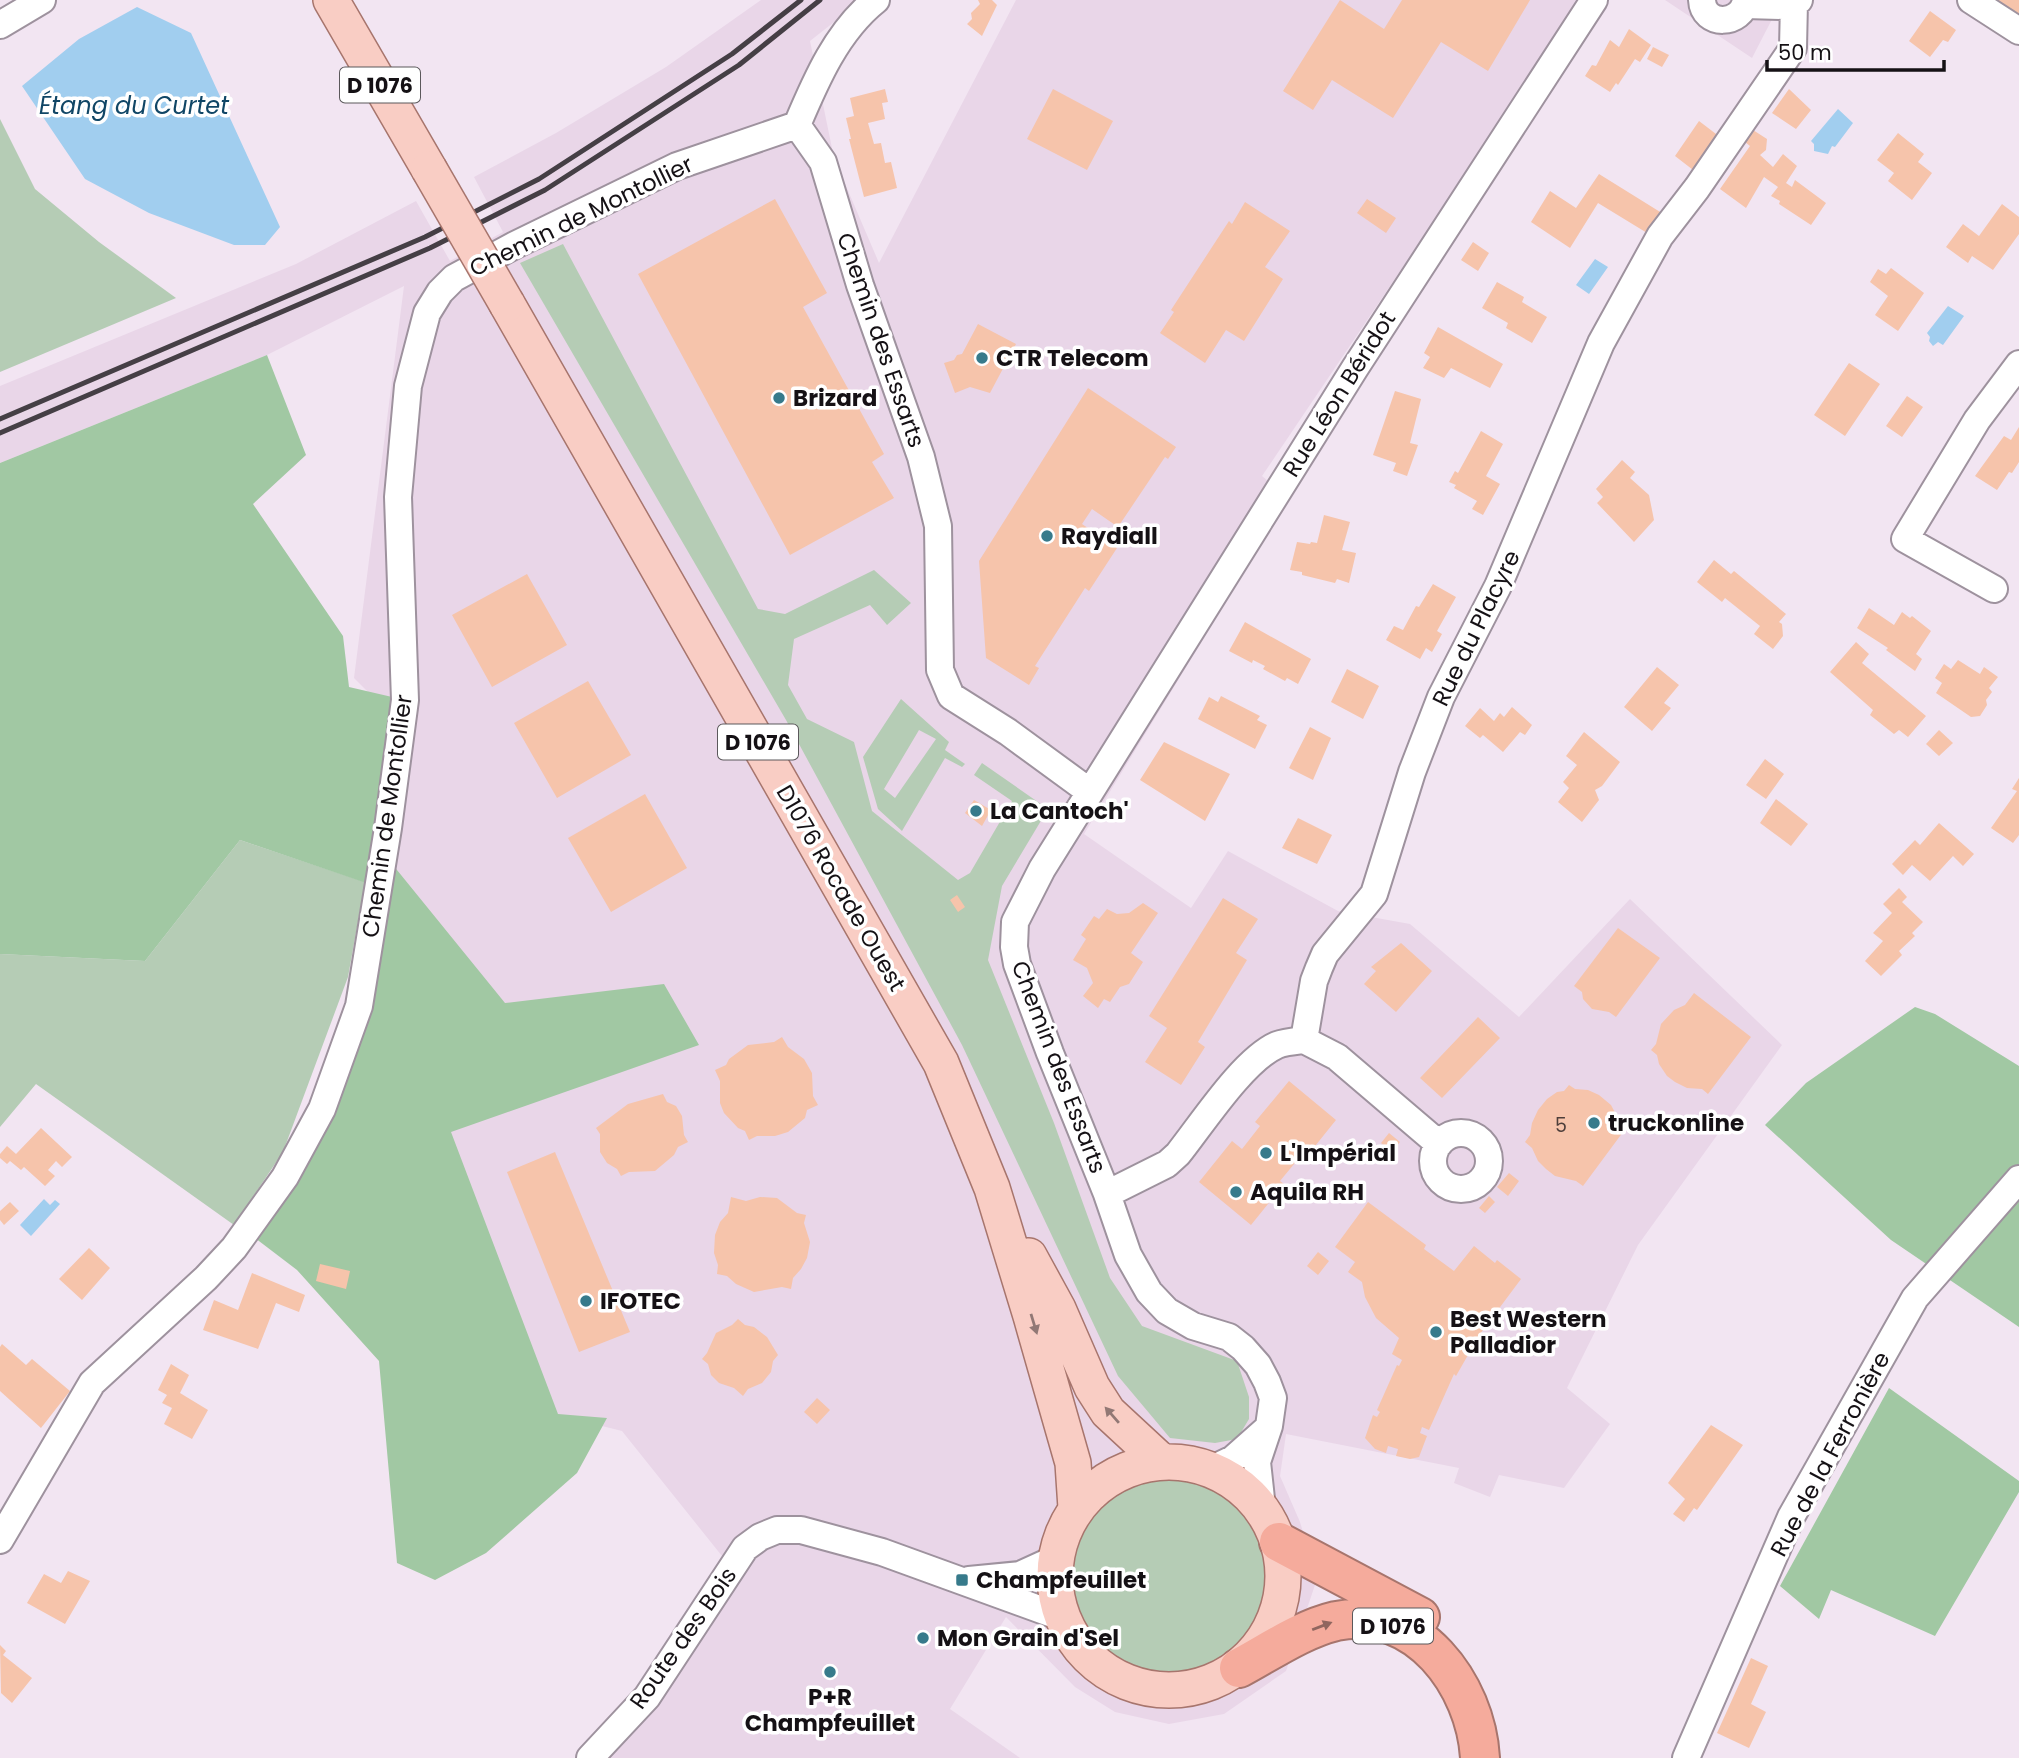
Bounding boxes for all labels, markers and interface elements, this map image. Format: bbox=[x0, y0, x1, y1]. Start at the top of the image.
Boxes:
scale bar bbox=[1767, 28, 1944, 72]
text: 50 m bbox=[1778, 38, 1832, 67]
road number: D 1076 bbox=[340, 68, 420, 102]
water label: Étang du Curtet bbox=[39, 89, 230, 122]
street label: Chemin de Montollier bbox=[464, 148, 698, 284]
street label: Chemin des Essarts bbox=[829, 228, 933, 452]
street label: Rue Léon Béridot bbox=[1275, 305, 1403, 483]
place label: CTR Telecom bbox=[996, 342, 1149, 374]
marker: CTR Telecom bbox=[974, 350, 990, 366]
place label: Brizard bbox=[793, 382, 877, 414]
marker: Brizard bbox=[771, 390, 787, 406]
place label: Raydiall bbox=[1061, 520, 1158, 552]
marker: Raydiall bbox=[1039, 528, 1055, 544]
street label: Rue du Placyre bbox=[1424, 545, 1528, 711]
street label: Chemin de Montollier bbox=[354, 692, 420, 940]
road number: D 1076 bbox=[718, 724, 798, 760]
street label: D1076 Rocade Ouest bbox=[769, 779, 913, 997]
place label: La Cantoch' bbox=[990, 795, 1129, 827]
marker: La Cantoch' bbox=[968, 803, 984, 819]
street label: Chemin des Essarts bbox=[1004, 956, 1114, 1178]
place label: truckonline bbox=[1608, 1107, 1744, 1139]
house number: 5 bbox=[1555, 1112, 1567, 1139]
marker: truckonline bbox=[1586, 1115, 1602, 1131]
place label: L'Impérial bbox=[1280, 1137, 1396, 1169]
marker: L'Impérial bbox=[1258, 1145, 1274, 1161]
place label: Aquila RH bbox=[1250, 1176, 1364, 1208]
marker: Aquila RH bbox=[1228, 1184, 1244, 1200]
place label: IFOTEC bbox=[600, 1285, 681, 1317]
marker: IFOTEC bbox=[578, 1293, 594, 1309]
place label: Best Western Palladior bbox=[1450, 1303, 1606, 1361]
one-way arrow bbox=[1029, 1314, 1039, 1335]
marker: Best Western Palladior bbox=[1428, 1324, 1444, 1340]
street label: Rue de la Ferronière bbox=[1762, 1346, 1898, 1562]
one-way arrow bbox=[1104, 1406, 1120, 1424]
street label: Route des Bois bbox=[622, 1561, 744, 1715]
place label: Champfeuillet bbox=[976, 1564, 1146, 1596]
marker: Champfeuillet bbox=[954, 1572, 970, 1588]
road number: D 1076 bbox=[1353, 1608, 1433, 1644]
one-way arrow bbox=[1311, 1621, 1332, 1632]
place label: Mon Grain d'Sel bbox=[937, 1622, 1119, 1654]
marker: Mon Grain d'Sel bbox=[915, 1630, 931, 1646]
marker: P+R Champfeuillet bbox=[822, 1664, 838, 1680]
place label: P+R Champfeuillet bbox=[745, 1681, 915, 1739]

